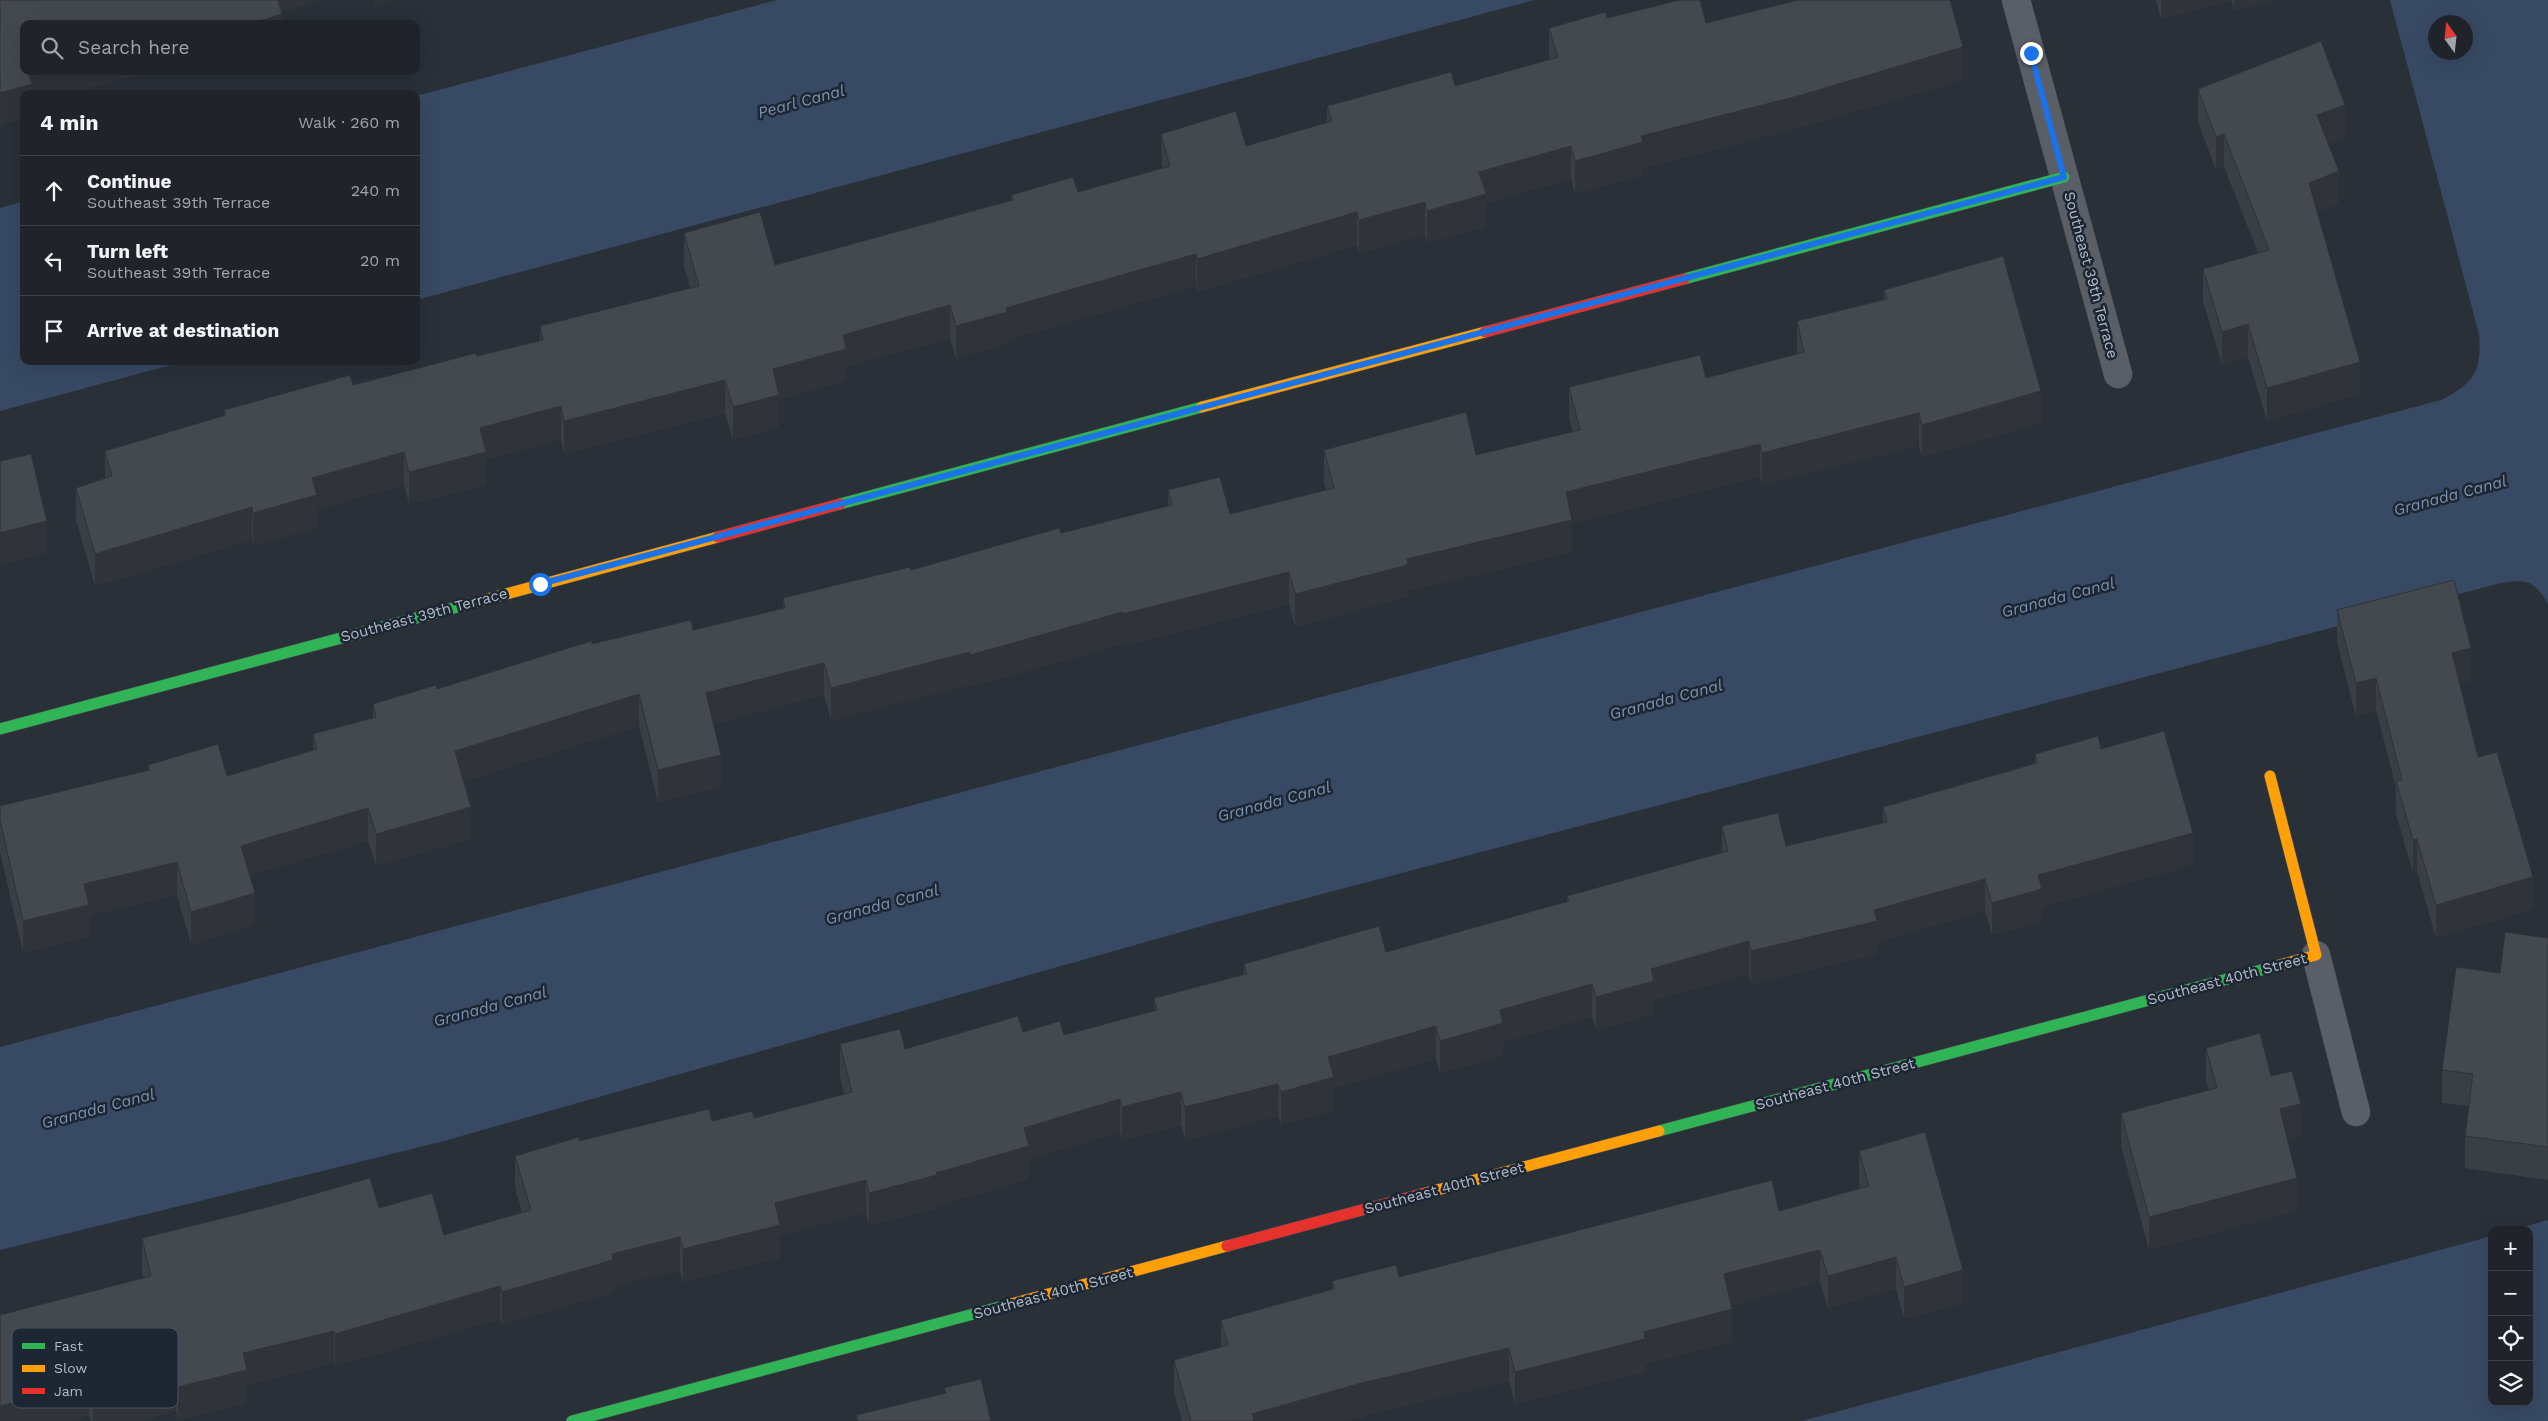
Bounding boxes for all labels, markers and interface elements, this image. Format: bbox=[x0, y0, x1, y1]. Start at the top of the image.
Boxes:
north arrow bbox=[2428, 15, 2473, 60]
search box bbox=[20, 20, 420, 75]
icon: search bbox=[38, 34, 66, 62]
text: Search here bbox=[78, 36, 189, 59]
route end bbox=[2020, 42, 2043, 65]
water label: Pearl Canal bbox=[756, 81, 847, 122]
text: 4 min bbox=[40, 110, 98, 135]
text: Walk · 260 m bbox=[298, 113, 400, 132]
text: Continue bbox=[87, 170, 171, 193]
icon: ahead bbox=[40, 177, 68, 205]
text: 240 m bbox=[351, 181, 400, 200]
street label: Southeast 39th Terrace bbox=[2060, 190, 2122, 360]
text: Southeast 39th Terrace bbox=[87, 193, 270, 212]
text: Turn left bbox=[87, 240, 168, 263]
icon: left bbox=[40, 247, 68, 275]
text: 20 m bbox=[360, 251, 400, 270]
text: Southeast 39th Terrace bbox=[87, 263, 270, 282]
icon: arrive bbox=[40, 317, 68, 345]
text: Arrive at destination bbox=[87, 319, 279, 342]
water label: Granada Canal bbox=[2391, 471, 2509, 520]
route start bbox=[529, 573, 552, 596]
water label: Granada Canal bbox=[1999, 573, 2117, 622]
street label: Southeast 39th Terrace bbox=[339, 584, 509, 646]
water label: Granada Canal bbox=[1607, 675, 1725, 724]
water label: Granada Canal bbox=[1215, 777, 1333, 826]
water label: Granada Canal bbox=[823, 880, 941, 929]
street label: Southeast 40th Street bbox=[2145, 949, 2309, 1009]
water label: Granada Canal bbox=[431, 982, 549, 1031]
street label: Southeast 40th Street bbox=[1753, 1054, 1917, 1114]
water label: Granada Canal bbox=[39, 1084, 157, 1133]
street label: Southeast 40th Street bbox=[1362, 1158, 1526, 1218]
map controls bbox=[2488, 1226, 2533, 1406]
button: + bbox=[2488, 1226, 2533, 1271]
street label: Southeast 40th Street bbox=[971, 1263, 1135, 1323]
button: − bbox=[2488, 1271, 2533, 1316]
button: locate bbox=[2488, 1316, 2533, 1361]
legend bbox=[12, 1328, 178, 1408]
text: Fast bbox=[54, 1338, 83, 1354]
text: Slow bbox=[54, 1360, 87, 1376]
button: layers bbox=[2488, 1361, 2533, 1406]
text: Jam bbox=[54, 1383, 83, 1399]

